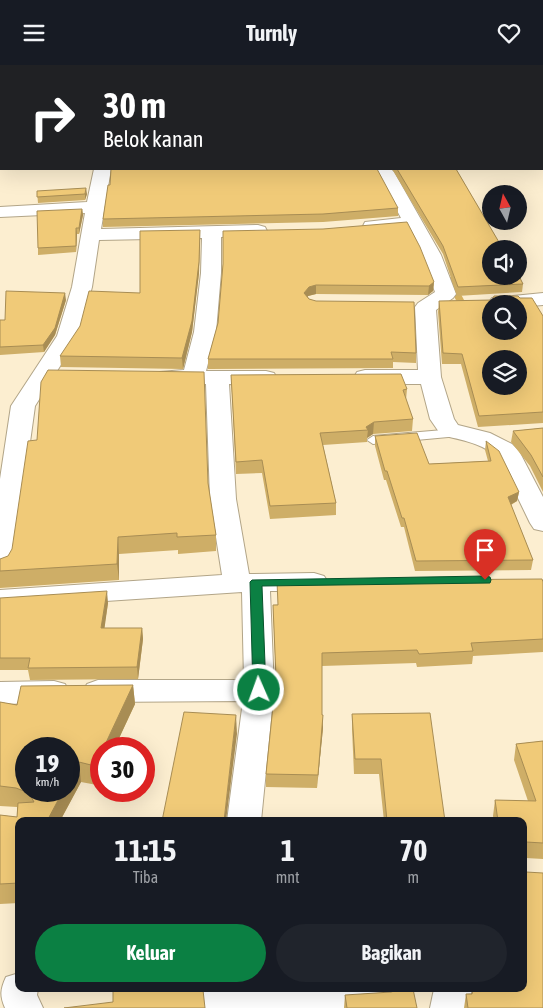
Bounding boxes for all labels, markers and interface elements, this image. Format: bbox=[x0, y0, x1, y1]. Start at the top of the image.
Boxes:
icon: menu bbox=[20, 19, 48, 47]
icon: heart bbox=[495, 19, 523, 47]
text: Turnly bbox=[246, 20, 297, 46]
icon: right bbox=[20, 85, 85, 150]
text: 30 m bbox=[103, 85, 166, 125]
text: Belok kanan bbox=[103, 126, 204, 152]
north arrow bbox=[482, 185, 528, 230]
map controls bbox=[482, 185, 527, 395]
button: sound bbox=[482, 240, 527, 285]
button: search bbox=[482, 295, 527, 340]
button: layers bbox=[482, 350, 527, 395]
pin bbox=[464, 529, 506, 580]
icon: arrive bbox=[471, 536, 499, 564]
position arrow bbox=[232, 663, 284, 715]
speed limit sign: 30 bbox=[90, 737, 155, 802]
text: 19 bbox=[36, 749, 59, 777]
text: km/h bbox=[36, 775, 59, 789]
text: 11:15 bbox=[115, 833, 176, 867]
text: 1 bbox=[281, 833, 295, 867]
text: 70 bbox=[399, 833, 427, 867]
text: Tiba bbox=[133, 868, 158, 886]
text: mnt bbox=[276, 868, 300, 886]
text: m bbox=[408, 868, 419, 886]
button: Keluar bbox=[35, 924, 266, 982]
button: Bagikan bbox=[276, 924, 507, 982]

